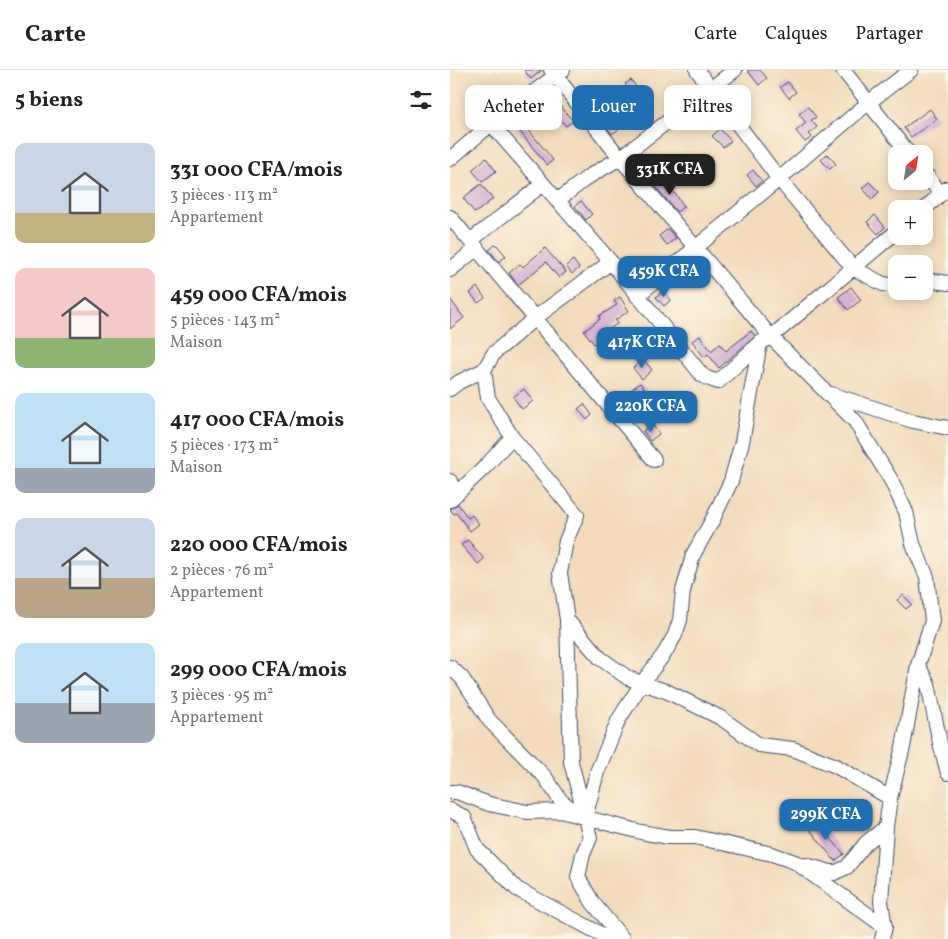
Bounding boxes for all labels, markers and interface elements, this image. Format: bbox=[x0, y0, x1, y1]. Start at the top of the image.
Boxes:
text: Carte bbox=[25, 18, 86, 52]
text: Carte bbox=[694, 22, 737, 47]
text: Calques bbox=[765, 22, 827, 47]
text: Partager bbox=[855, 22, 923, 47]
chip: Acheter bbox=[465, 85, 562, 130]
chip: Louer bbox=[572, 85, 654, 130]
chip: Filtres bbox=[664, 85, 751, 130]
text: 5 biens bbox=[15, 86, 83, 115]
icon: filters bbox=[407, 86, 435, 114]
north arrow bbox=[888, 145, 932, 190]
map controls bbox=[888, 145, 933, 300]
pin: 331K CFA bbox=[618, 154, 722, 196]
text: 331 000 CFA/mois bbox=[170, 156, 343, 185]
text: 331K CFA bbox=[636, 159, 704, 181]
icon: home bbox=[55, 163, 115, 223]
text: 3 pièces · 113 m² bbox=[170, 185, 278, 207]
button: + bbox=[888, 200, 933, 245]
text: Appartement bbox=[170, 207, 264, 229]
button: − bbox=[888, 255, 933, 300]
pin: 459K CFA bbox=[612, 256, 716, 298]
text: 459K CFA bbox=[629, 261, 699, 283]
text: 459 000 CFA/mois bbox=[170, 281, 347, 310]
icon: home bbox=[55, 288, 115, 348]
text: 5 pièces · 143 m² bbox=[170, 310, 280, 332]
pin: 417K CFA bbox=[590, 326, 694, 369]
text: Maison bbox=[170, 332, 223, 354]
text: 417K CFA bbox=[608, 332, 676, 354]
pin: 220K CFA bbox=[599, 390, 703, 433]
text: 220K CFA bbox=[615, 396, 687, 418]
text: 417 000 CFA/mois bbox=[170, 406, 344, 435]
icon: home bbox=[55, 413, 115, 473]
text: 5 pièces · 173 m² bbox=[170, 435, 279, 457]
text: Maison bbox=[170, 457, 223, 479]
text: 220 000 CFA/mois bbox=[170, 531, 348, 560]
icon: home bbox=[55, 538, 115, 598]
text: 2 pièces · 76 m² bbox=[170, 560, 274, 582]
text: Appartement bbox=[170, 582, 264, 604]
text: 299 000 CFA/mois bbox=[170, 656, 347, 685]
icon: home bbox=[55, 663, 115, 723]
text: 3 pièces · 95 m² bbox=[170, 685, 273, 707]
text: Appartement bbox=[170, 707, 264, 729]
pin: 299K CFA bbox=[774, 798, 878, 841]
text: 299K CFA bbox=[791, 804, 861, 826]

